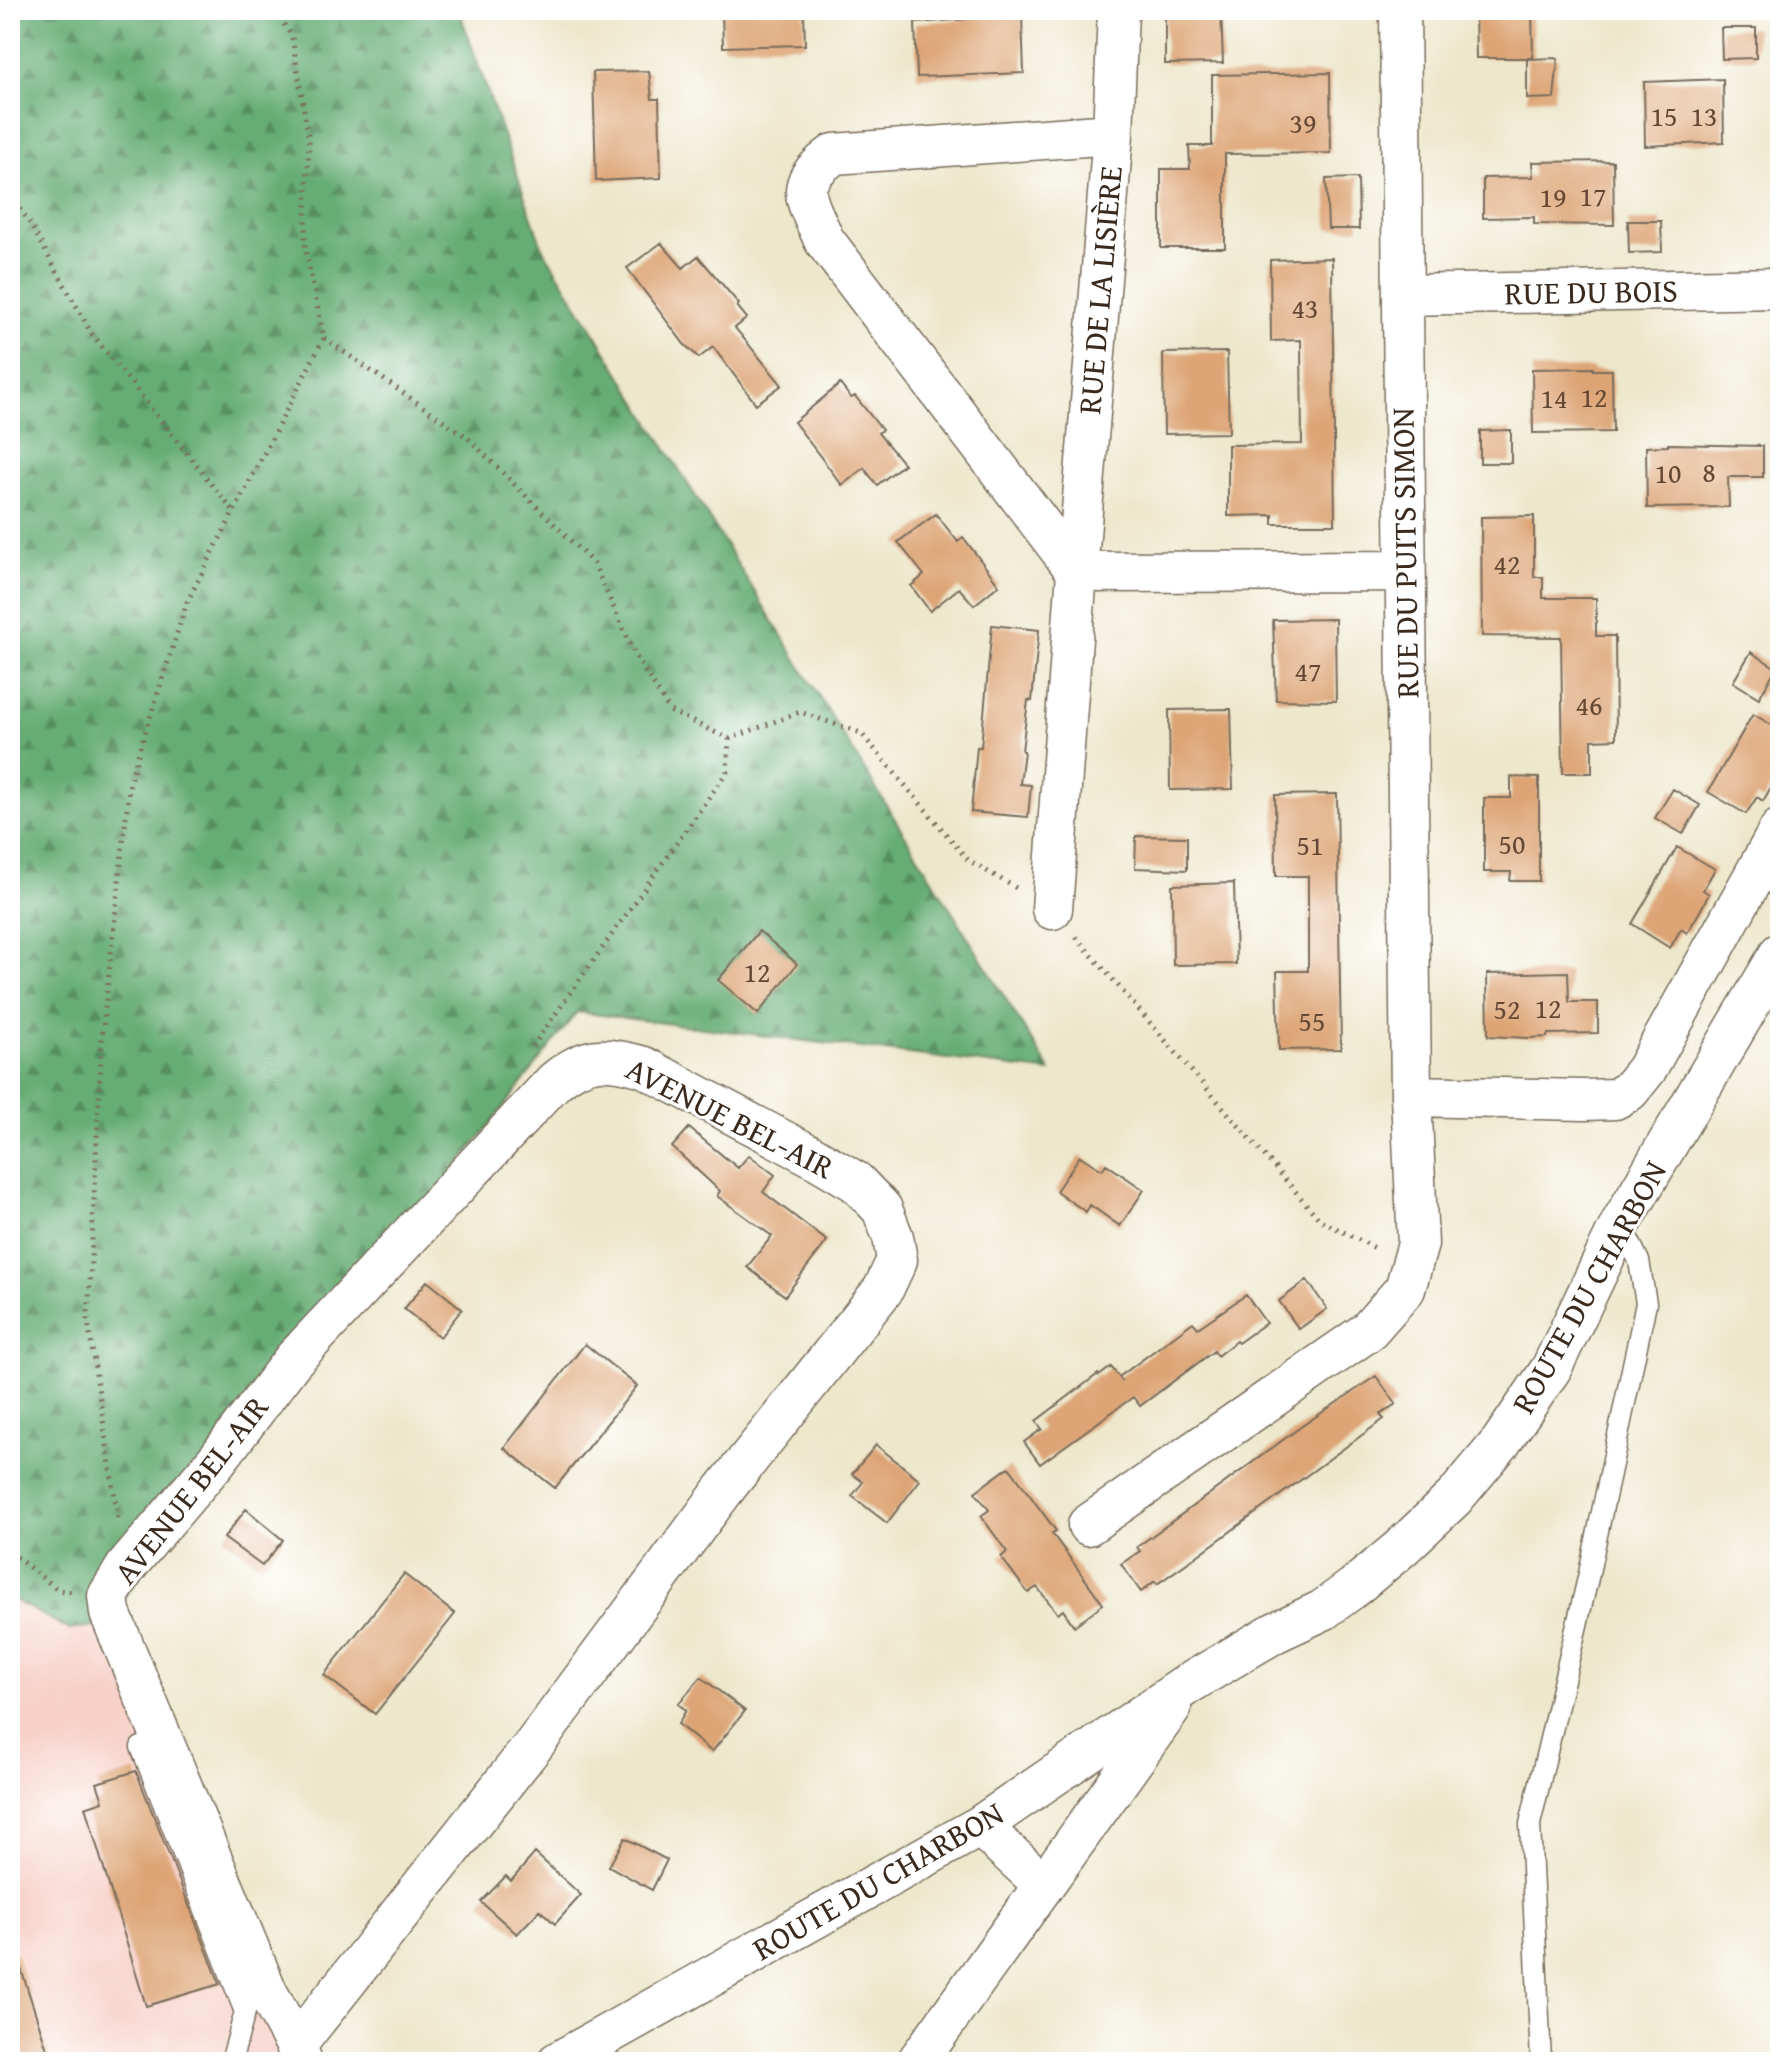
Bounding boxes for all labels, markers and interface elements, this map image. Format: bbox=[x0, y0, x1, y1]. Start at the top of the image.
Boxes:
house number: 15 bbox=[1651, 95, 1677, 136]
house number: 13 bbox=[1691, 95, 1717, 136]
house number: 39 bbox=[1290, 102, 1316, 143]
street label: RUE DE LA LISIÈRE bbox=[1065, 164, 1134, 416]
house number: 17 bbox=[1580, 175, 1606, 216]
house number: 19 bbox=[1540, 176, 1566, 217]
street label: RUE DU BOIS bbox=[1504, 266, 1678, 317]
house number: 43 bbox=[1292, 287, 1318, 328]
house number: 12 bbox=[1581, 376, 1607, 417]
house number: 14 bbox=[1541, 377, 1567, 418]
street label: RUE DU PUITS SIMON bbox=[1378, 407, 1431, 699]
house number: 8 bbox=[1702, 451, 1716, 492]
house number: 10 bbox=[1655, 452, 1681, 493]
house number: 42 bbox=[1494, 543, 1520, 584]
house number: 47 bbox=[1295, 650, 1321, 691]
house number: 46 bbox=[1576, 684, 1602, 725]
house number: 50 bbox=[1499, 823, 1525, 864]
house number: 51 bbox=[1297, 824, 1323, 865]
house number: 12 bbox=[744, 951, 770, 992]
house number: 12 bbox=[1535, 987, 1561, 1028]
house number: 52 bbox=[1494, 988, 1520, 1029]
house number: 55 bbox=[1299, 1000, 1325, 1041]
street label: AVENUE BEL-AIR bbox=[618, 1045, 843, 1190]
street label: ROUTE DU CHARBON bbox=[1499, 1152, 1678, 1422]
street label: AVENUE BEL-AIR bbox=[102, 1385, 280, 1594]
street label: ROUTE DU CHARBON bbox=[744, 1790, 1012, 1972]

